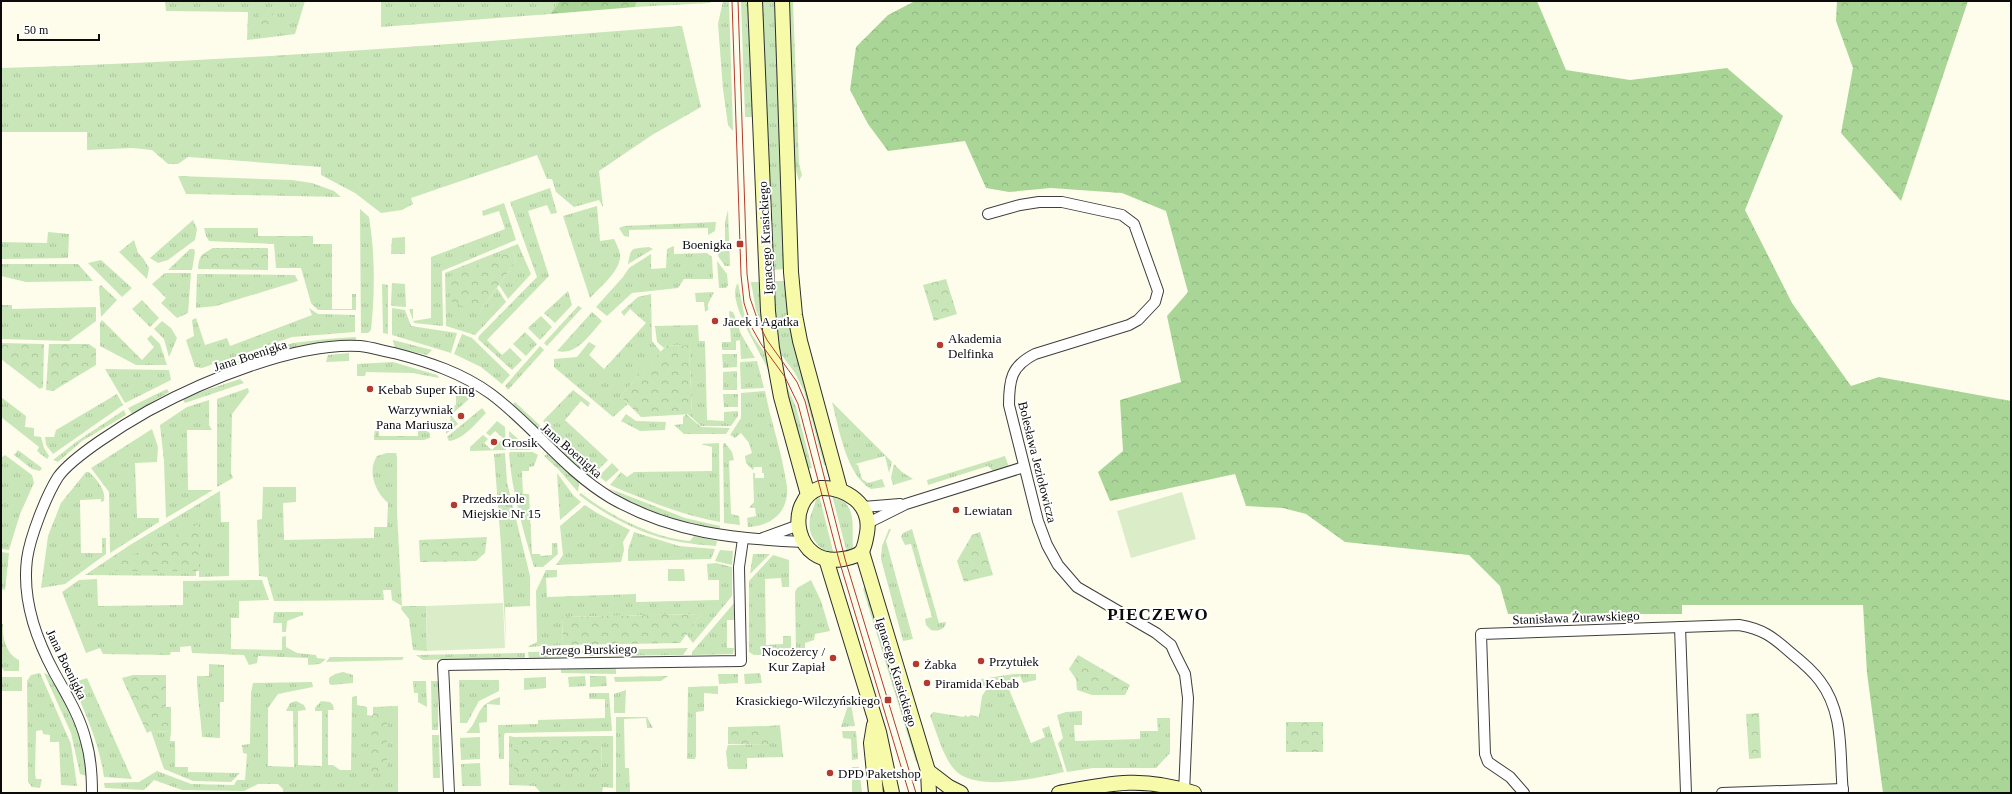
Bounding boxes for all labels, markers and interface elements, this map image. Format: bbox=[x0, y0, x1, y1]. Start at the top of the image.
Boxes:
scale bar bbox=[18, 16, 99, 42]
text: 50 m bbox=[24, 23, 49, 37]
street label: Ignacego Krasickiego bbox=[755, 181, 776, 295]
place label: Boenigka bbox=[682, 237, 732, 252]
marker: Boenigka bbox=[735, 239, 745, 249]
place label: Jacek i Agatka bbox=[723, 314, 799, 329]
marker: Jacek i Agatka bbox=[710, 316, 720, 326]
place label: Akademia Delfinka bbox=[948, 331, 1002, 361]
street label: Jana Boenigka bbox=[212, 337, 289, 374]
marker: Akademia Delfinka bbox=[935, 340, 945, 350]
place label: Kebab Super King bbox=[378, 382, 475, 397]
marker: Kebab Super King bbox=[365, 384, 375, 394]
street label: Bolesława Jeziołowicza bbox=[1015, 400, 1060, 525]
place label: Warzywniak Pana Mariusza bbox=[376, 402, 453, 432]
marker: Warzywniak Pana Mariusza bbox=[456, 411, 466, 421]
street label: Jana Boenigka bbox=[538, 420, 606, 481]
place label: Grosik bbox=[502, 435, 538, 450]
marker: Grosik bbox=[489, 437, 499, 447]
place label: Przedszkole Miejskie Nr 15 bbox=[462, 491, 541, 521]
marker: Przedszkole Miejskie Nr 15 bbox=[449, 500, 459, 510]
place label: Lewiatan bbox=[964, 503, 1013, 518]
marker: Lewiatan bbox=[951, 505, 961, 515]
district label: PIECZEWO bbox=[1107, 605, 1209, 624]
street label: Stanisława Żurawskiego bbox=[1512, 608, 1640, 627]
street label: Ignacego Krasickiego bbox=[873, 616, 920, 729]
street label: Jana Boenigka bbox=[43, 627, 90, 702]
street label: Jerzego Burskiego bbox=[541, 641, 637, 658]
place label: Nocożercy / Kur Zapiał bbox=[762, 644, 825, 674]
marker: Nocożercy / Kur Zapiał bbox=[828, 653, 838, 663]
place label: Przytułek bbox=[989, 654, 1039, 669]
marker: Przytułek bbox=[976, 656, 986, 666]
place label: Żabka bbox=[924, 657, 957, 672]
marker: Żabka bbox=[911, 659, 921, 669]
place label: Piramida Kebab bbox=[935, 676, 1019, 691]
marker: Piramida Kebab bbox=[922, 678, 932, 688]
place label: Krasickiego-Wilczyńskiego bbox=[735, 693, 880, 708]
marker: Krasickiego-Wilczyńskiego bbox=[883, 695, 893, 705]
place label: DPD Paketshop bbox=[838, 766, 921, 781]
marker: DPD Paketshop bbox=[825, 768, 835, 778]

